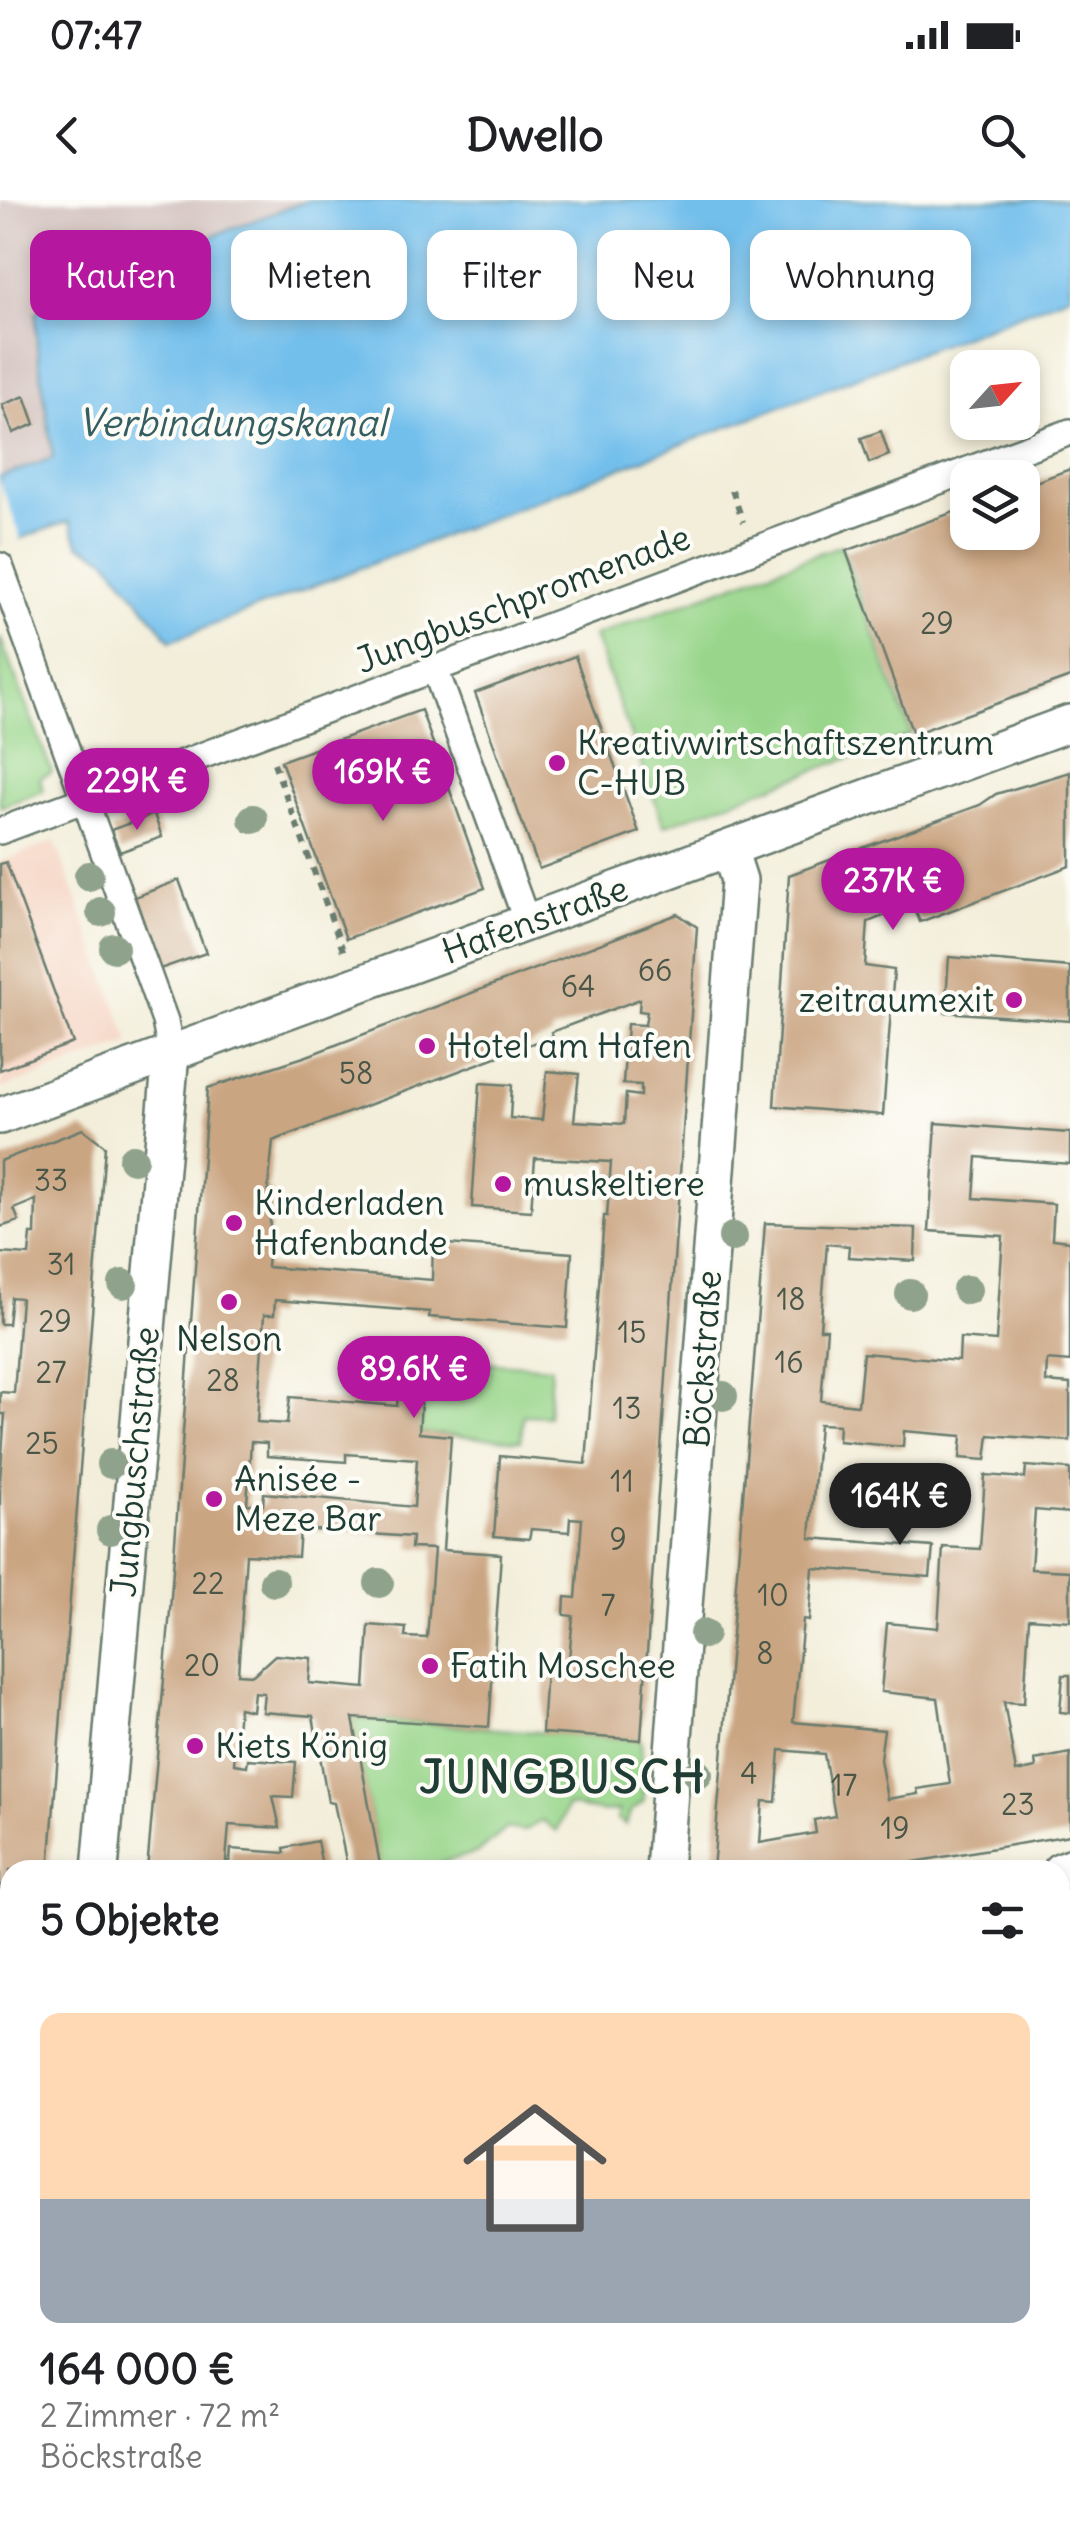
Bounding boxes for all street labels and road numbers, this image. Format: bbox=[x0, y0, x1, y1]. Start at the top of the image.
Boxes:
street label: Jungbuschpromenade bbox=[349, 514, 696, 682]
street label: Hafenstraße bbox=[436, 865, 633, 973]
street label: Böckstraße bbox=[674, 1269, 730, 1449]
street label: Jungbuschstraße bbox=[100, 1325, 168, 1599]

